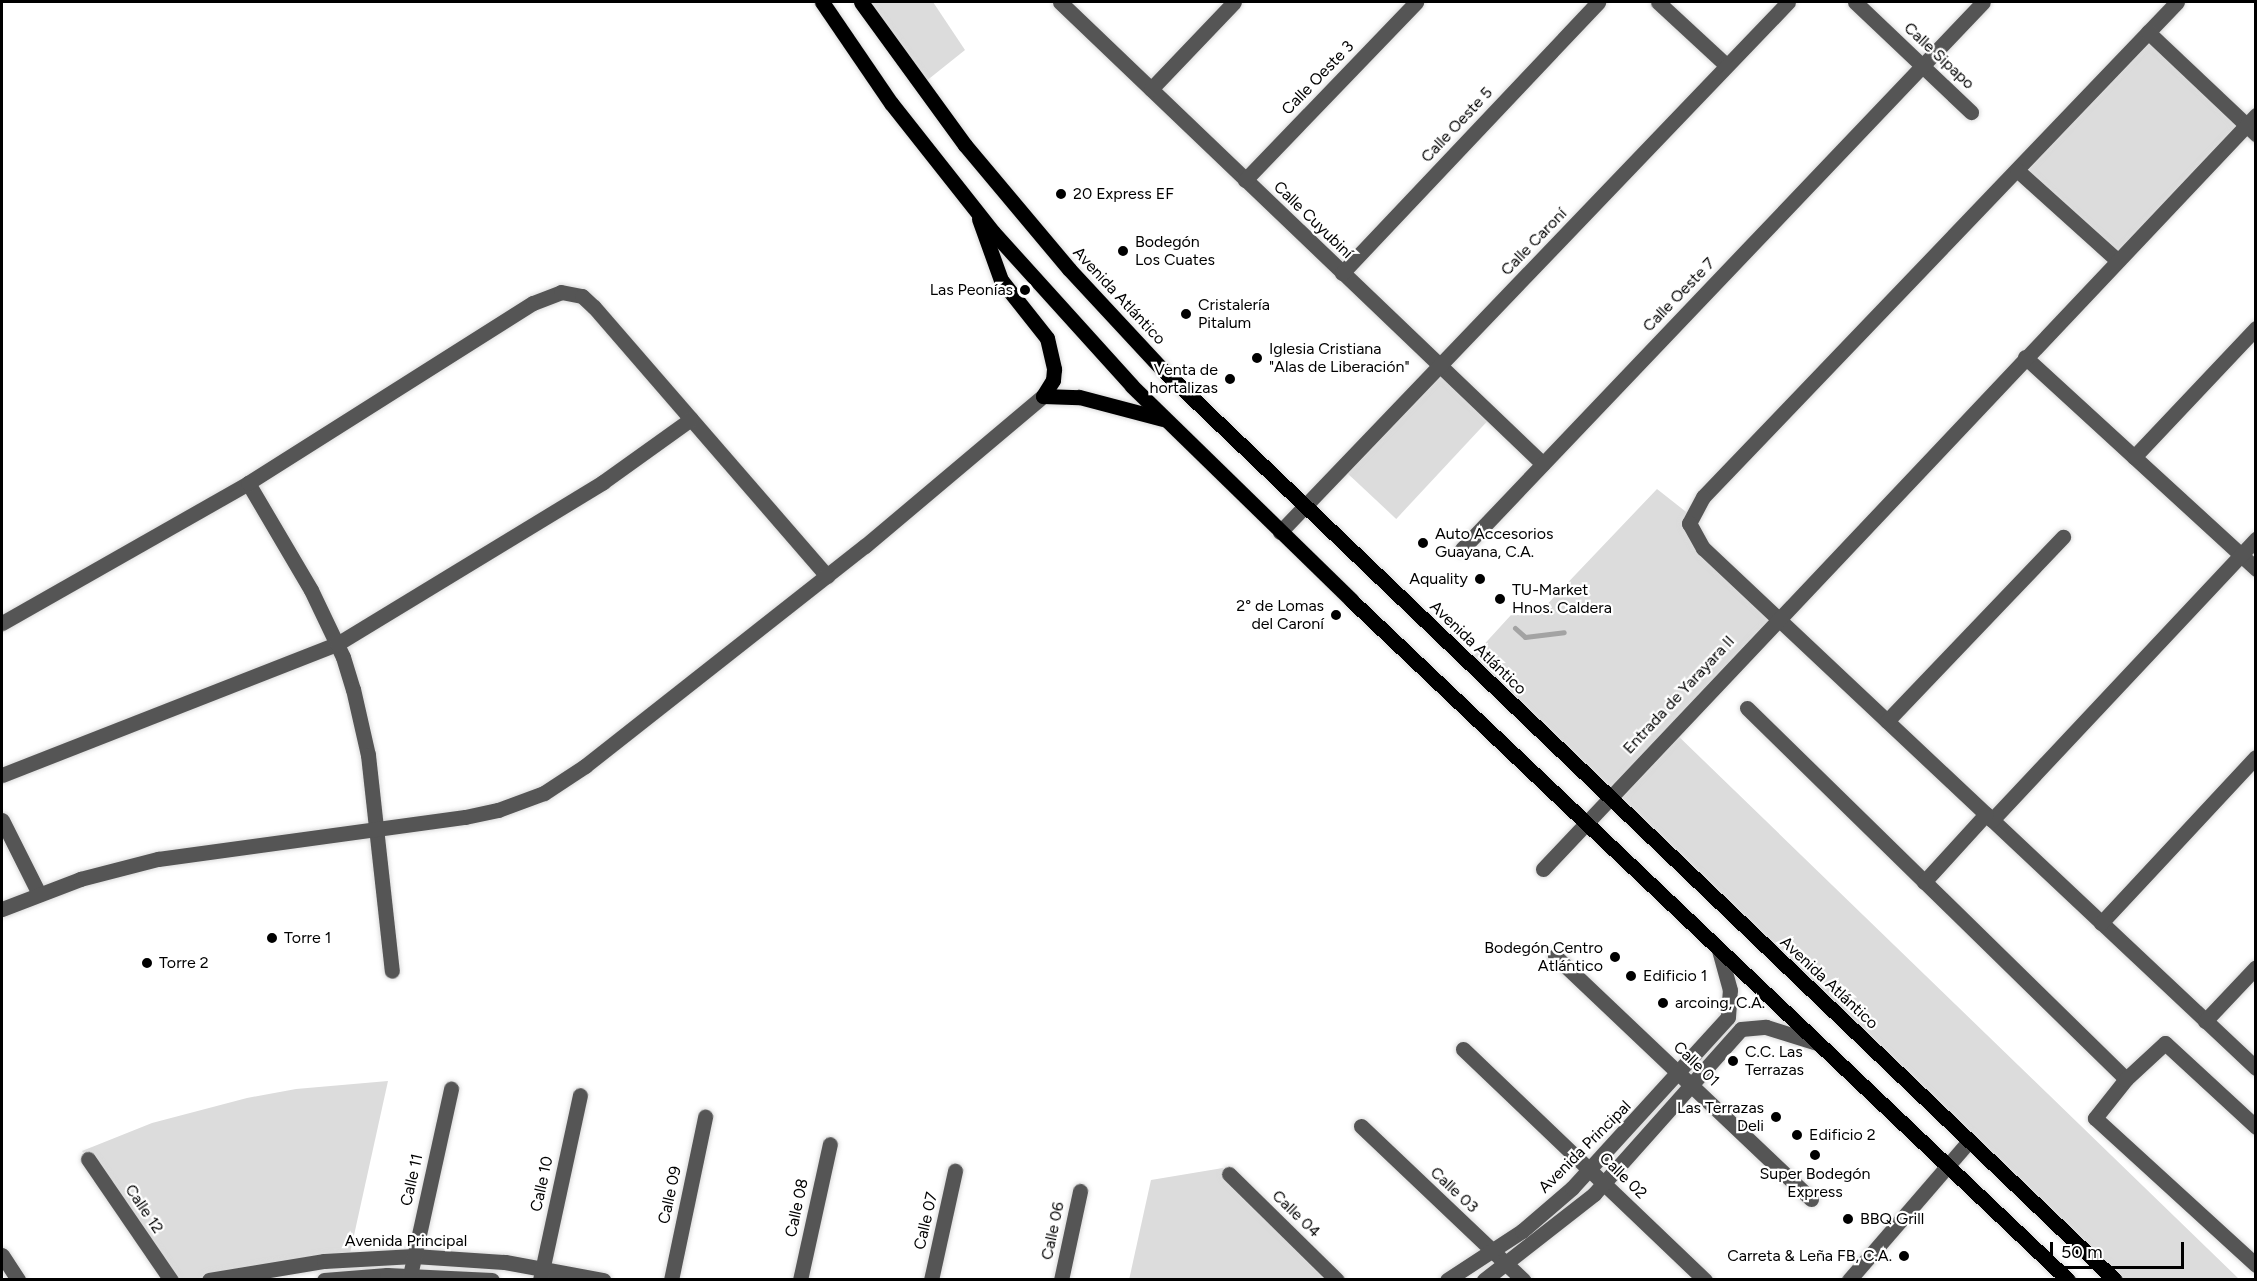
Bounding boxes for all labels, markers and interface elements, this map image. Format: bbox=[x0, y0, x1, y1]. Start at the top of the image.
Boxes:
street label: Calle Sipapo bbox=[1900, 19, 1978, 93]
street label: Calle Oeste 3 bbox=[1278, 37, 1358, 119]
street label: Calle Oeste 5 bbox=[1417, 83, 1497, 167]
street label: Calle Cuyubiní bbox=[1269, 177, 1357, 263]
place label: 20 Express EF bbox=[1073, 184, 1174, 204]
marker: 20 Express EF bbox=[1054, 187, 1068, 201]
street label: Calle Caroní bbox=[1497, 204, 1571, 280]
place label: Bodegón Los Cuates bbox=[1135, 232, 1215, 270]
street label: Avenida Atlántico bbox=[1069, 243, 1169, 349]
marker: Bodegón Los Cuates bbox=[1116, 244, 1130, 258]
street label: Calle Oeste 7 bbox=[1639, 254, 1719, 336]
place label: Las Peonías bbox=[930, 280, 1013, 300]
marker: Las Peonías bbox=[1018, 283, 1032, 297]
place label: Cristalería Pitalum bbox=[1198, 295, 1270, 333]
marker: Cristalería Pitalum bbox=[1179, 307, 1193, 321]
place label: Iglesia Cristiana "Alas de Liberación" bbox=[1269, 339, 1410, 377]
marker: Iglesia Cristiana "Alas de Liberación" bbox=[1250, 351, 1264, 365]
place label: Venta de hortalizas bbox=[1150, 360, 1218, 398]
marker: Venta de hortalizas bbox=[1223, 372, 1237, 386]
place label: Auto Accesorios Guayana, C.A. bbox=[1435, 524, 1553, 562]
marker: Auto Accesorios Guayana, C.A. bbox=[1416, 536, 1430, 550]
place label: Aquality bbox=[1409, 569, 1468, 589]
marker: Aquality bbox=[1473, 572, 1487, 586]
place label: TU-Market Hnos. Caldera bbox=[1512, 580, 1612, 618]
marker: TU-Market Hnos. Caldera bbox=[1493, 592, 1507, 606]
place label: 2° de Lomas del Caroní bbox=[1236, 596, 1324, 634]
street label: Avenida Atlántico bbox=[1426, 597, 1530, 699]
marker: 2° de Lomas del Caroní bbox=[1329, 608, 1343, 622]
street label: Entrada de Yarayara II bbox=[1619, 632, 1739, 758]
place label: Torre 1 bbox=[284, 928, 331, 948]
marker: Torre 1 bbox=[265, 931, 279, 945]
street label: Avenida Atlántico bbox=[1776, 933, 1882, 1033]
place label: Bodegón Centro Atlántico bbox=[1484, 938, 1603, 976]
marker: Bodegón Centro Atlántico bbox=[1608, 950, 1622, 964]
place label: Torre 2 bbox=[159, 953, 209, 973]
marker: Torre 2 bbox=[140, 956, 154, 970]
place label: Edificio 1 bbox=[1643, 966, 1707, 986]
marker: Edificio 1 bbox=[1624, 969, 1638, 983]
place label: arcoing, C.A. bbox=[1675, 993, 1765, 1013]
marker: arcoing, C.A. bbox=[1656, 996, 1670, 1010]
street label: Calle 01 bbox=[1669, 1038, 1723, 1090]
place label: C.C. Las Terrazas bbox=[1745, 1042, 1804, 1080]
marker: C.C. Las Terrazas bbox=[1726, 1054, 1740, 1068]
street label: Avenida Principal bbox=[1535, 1097, 1635, 1197]
place label: Las Terrazas Deli bbox=[1677, 1098, 1764, 1136]
marker: Las Terrazas Deli bbox=[1769, 1110, 1783, 1124]
place label: Edificio 2 bbox=[1809, 1125, 1876, 1145]
marker: Edificio 2 bbox=[1790, 1128, 1804, 1142]
marker: Super Bodegón Express bbox=[1808, 1148, 1822, 1162]
street label: Calle 02 bbox=[1595, 1149, 1651, 1203]
street label: Calle 11 bbox=[397, 1152, 427, 1208]
street label: Calle 10 bbox=[527, 1154, 557, 1214]
street label: Calle 03 bbox=[1426, 1163, 1482, 1217]
street label: Calle 09 bbox=[655, 1164, 685, 1226]
place label: Super Bodegón Express bbox=[1759, 1164, 1871, 1202]
street label: Calle 08 bbox=[781, 1177, 813, 1239]
street label: Calle 12 bbox=[121, 1181, 167, 1237]
street label: Calle 04 bbox=[1268, 1186, 1324, 1242]
street label: Calle 07 bbox=[910, 1190, 942, 1252]
street label: Calle 06 bbox=[1038, 1200, 1068, 1262]
place label: BBQ Grill bbox=[1860, 1209, 1924, 1229]
marker: BBQ Grill bbox=[1841, 1212, 1855, 1226]
scale bar bbox=[2053, 1230, 2186, 1268]
street label: Avenida Principal bbox=[345, 1231, 467, 1251]
text: 50 m bbox=[2061, 1241, 2103, 1263]
place label: Carreta & Leña FB, C.A. bbox=[1727, 1246, 1892, 1266]
marker: Carreta & Leña FB, C.A. bbox=[1897, 1249, 1911, 1263]

